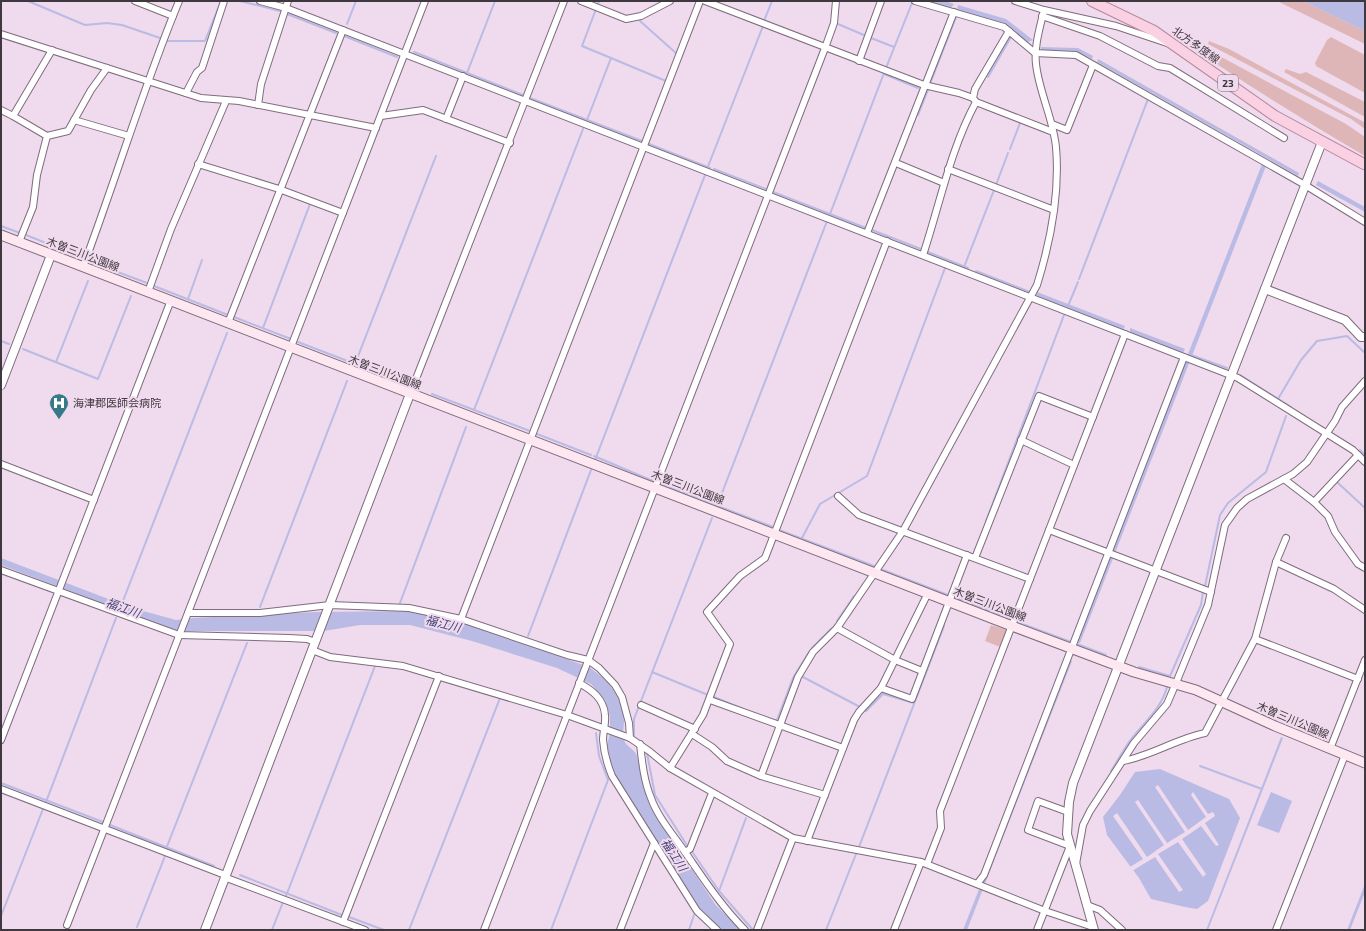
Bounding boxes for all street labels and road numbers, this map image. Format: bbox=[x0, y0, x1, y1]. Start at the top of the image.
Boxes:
street label: 北方多度線 bbox=[1170, 23, 1223, 66]
road number: 23 bbox=[1218, 75, 1238, 91]
street label: 木曽三川公園線 bbox=[45, 234, 121, 273]
street label: 木曽三川公園線 bbox=[347, 352, 423, 391]
street label: 木曽三川公園線 bbox=[650, 467, 726, 506]
street label: 木曽三川公園線 bbox=[952, 584, 1028, 623]
street label: 木曽三川公園線 bbox=[1255, 699, 1331, 741]

